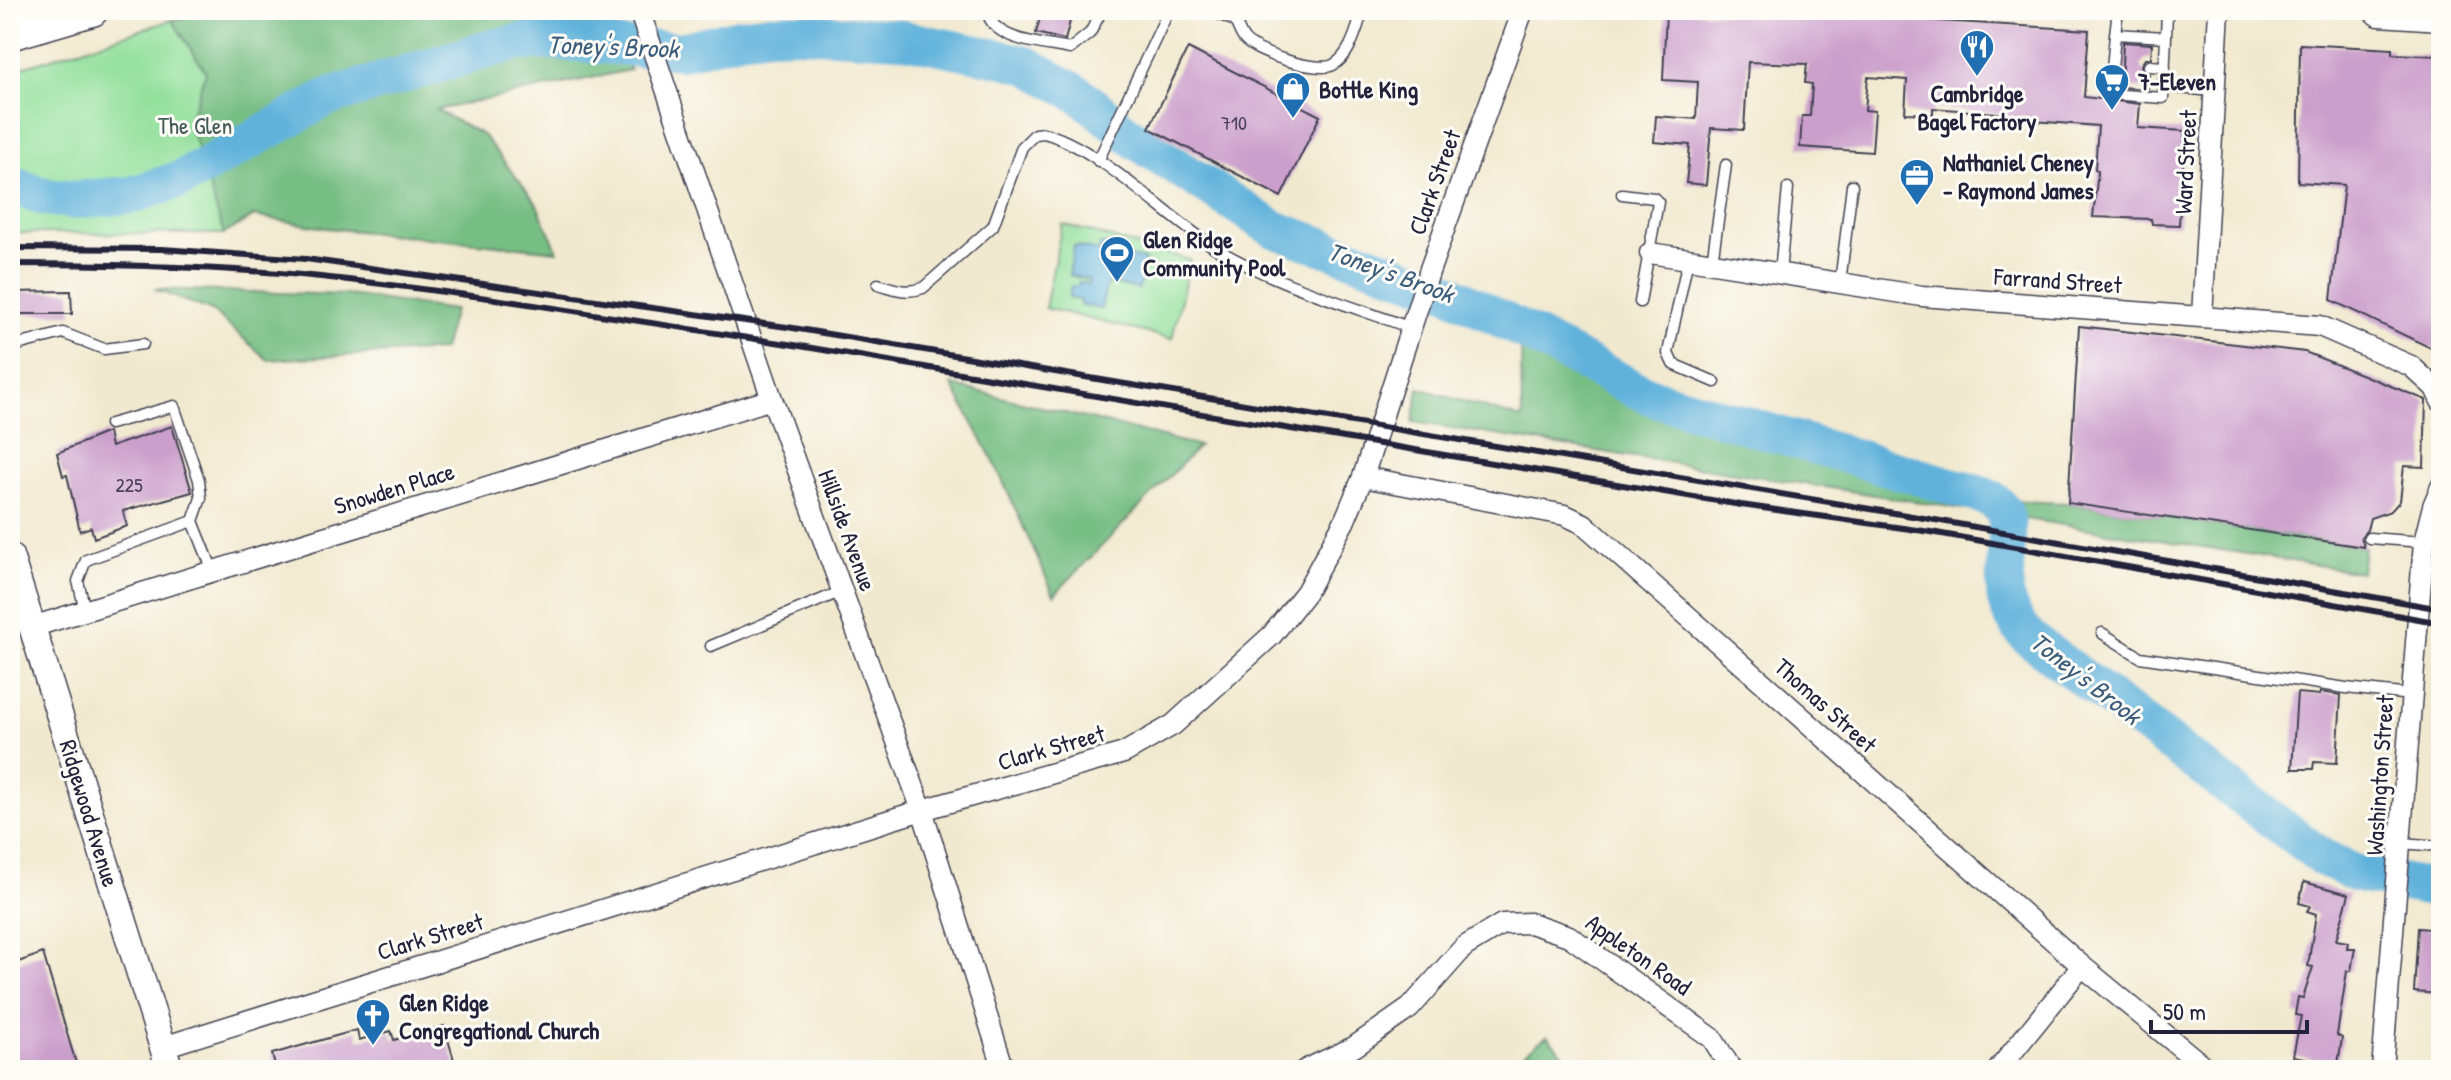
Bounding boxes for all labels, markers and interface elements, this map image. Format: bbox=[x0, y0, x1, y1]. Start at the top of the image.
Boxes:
water label: Toney's Brook bbox=[547, 26, 681, 67]
restaurant icon: Cambridge Bagel Factory bbox=[1958, 28, 1996, 78]
supermarket icon: 7-Eleven bbox=[2093, 62, 2131, 112]
place label: 7-Eleven bbox=[2137, 65, 2216, 97]
shop icon: Bottle King bbox=[1274, 70, 1312, 120]
place label: Bottle King bbox=[1319, 73, 1419, 106]
place label: Cambridge Bagel Factory bbox=[1918, 77, 2036, 138]
street label: Ward Street bbox=[2166, 108, 2204, 215]
park label: The Glen bbox=[158, 109, 232, 141]
house number: 710 bbox=[1221, 109, 1247, 136]
street label: Clark Street bbox=[1400, 124, 1468, 239]
place label: Nathaniel Cheney - Raymond James bbox=[1943, 146, 2094, 207]
office icon: Nathaniel Cheney - Raymond James bbox=[1898, 157, 1936, 207]
place label: Glen Ridge Community Pool bbox=[1143, 223, 1286, 284]
water label: Toney's Brook bbox=[1323, 233, 1461, 313]
sports icon: Glen Ridge Community Pool bbox=[1098, 234, 1136, 284]
street label: Farrand Street bbox=[1992, 260, 2124, 300]
street label: Snowden Place bbox=[330, 454, 458, 521]
street label: Hillside Avenue bbox=[811, 465, 885, 595]
house number: 225 bbox=[115, 471, 143, 498]
water label: Toney's Brook bbox=[2023, 624, 2150, 734]
street label: Thomas Street bbox=[1768, 651, 1885, 760]
street label: Washington Street bbox=[2357, 693, 2401, 856]
street label: Clark Street bbox=[994, 716, 1109, 777]
street label: Ridgewood Avenue bbox=[52, 736, 128, 891]
street label: Clark Street bbox=[373, 904, 488, 967]
street label: Appleton Road bbox=[1580, 906, 1698, 1002]
scale bar bbox=[2151, 984, 2307, 1034]
place label: Glen Ridge Congregational Church bbox=[399, 986, 599, 1047]
text: 50 m bbox=[2163, 995, 2206, 1027]
church icon: Glen Ridge Congregational Church bbox=[354, 997, 392, 1047]

